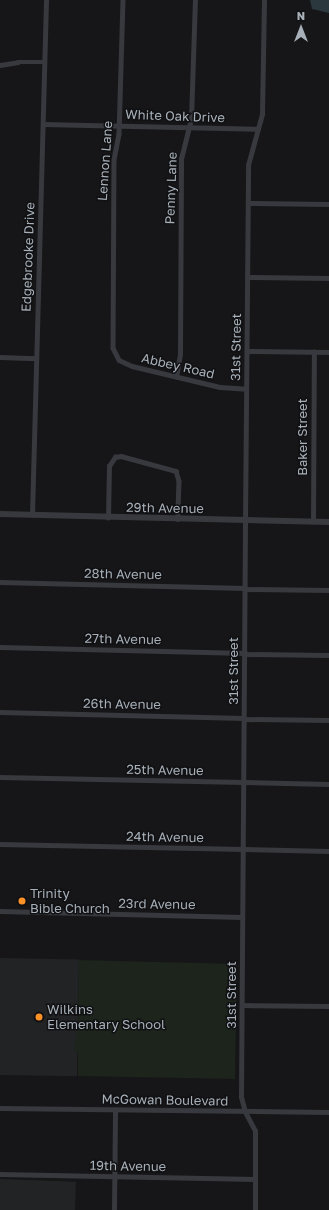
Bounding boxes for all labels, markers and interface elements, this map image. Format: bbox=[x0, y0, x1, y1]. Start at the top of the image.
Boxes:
north arrow bbox=[281, 8, 321, 48]
text: N bbox=[297, 9, 305, 22]
street label: White Oak Drive bbox=[125, 106, 225, 126]
street label: Lennon Lane bbox=[94, 120, 116, 202]
street label: Penny Lane bbox=[162, 151, 180, 225]
street label: Edgebrooke Drive bbox=[18, 202, 38, 312]
street label: 31st Street bbox=[228, 313, 244, 381]
street label: Abbey Road bbox=[140, 350, 216, 382]
street label: Baker Street bbox=[294, 398, 310, 476]
street label: 29th Avenue bbox=[126, 500, 204, 516]
street label: 28th Avenue bbox=[84, 566, 162, 582]
street label: 27th Avenue bbox=[84, 631, 162, 647]
street label: 31st Street bbox=[225, 637, 241, 705]
street label: 26th Avenue bbox=[83, 696, 161, 712]
street label: 25th Avenue bbox=[126, 762, 204, 778]
street label: 24th Avenue bbox=[126, 829, 204, 845]
place label: Trinity Bible Church bbox=[30, 886, 110, 917]
marker: Trinity Bible Church bbox=[17, 896, 27, 906]
street label: 23rd Avenue bbox=[118, 896, 196, 912]
street label: 31st Street bbox=[223, 961, 239, 1029]
place label: Wilkins Elementary School bbox=[47, 1002, 165, 1033]
marker: Wilkins Elementary School bbox=[34, 1012, 44, 1022]
street label: McGowan Boulevard bbox=[101, 1091, 229, 1109]
street label: 19th Avenue bbox=[90, 1158, 166, 1174]

